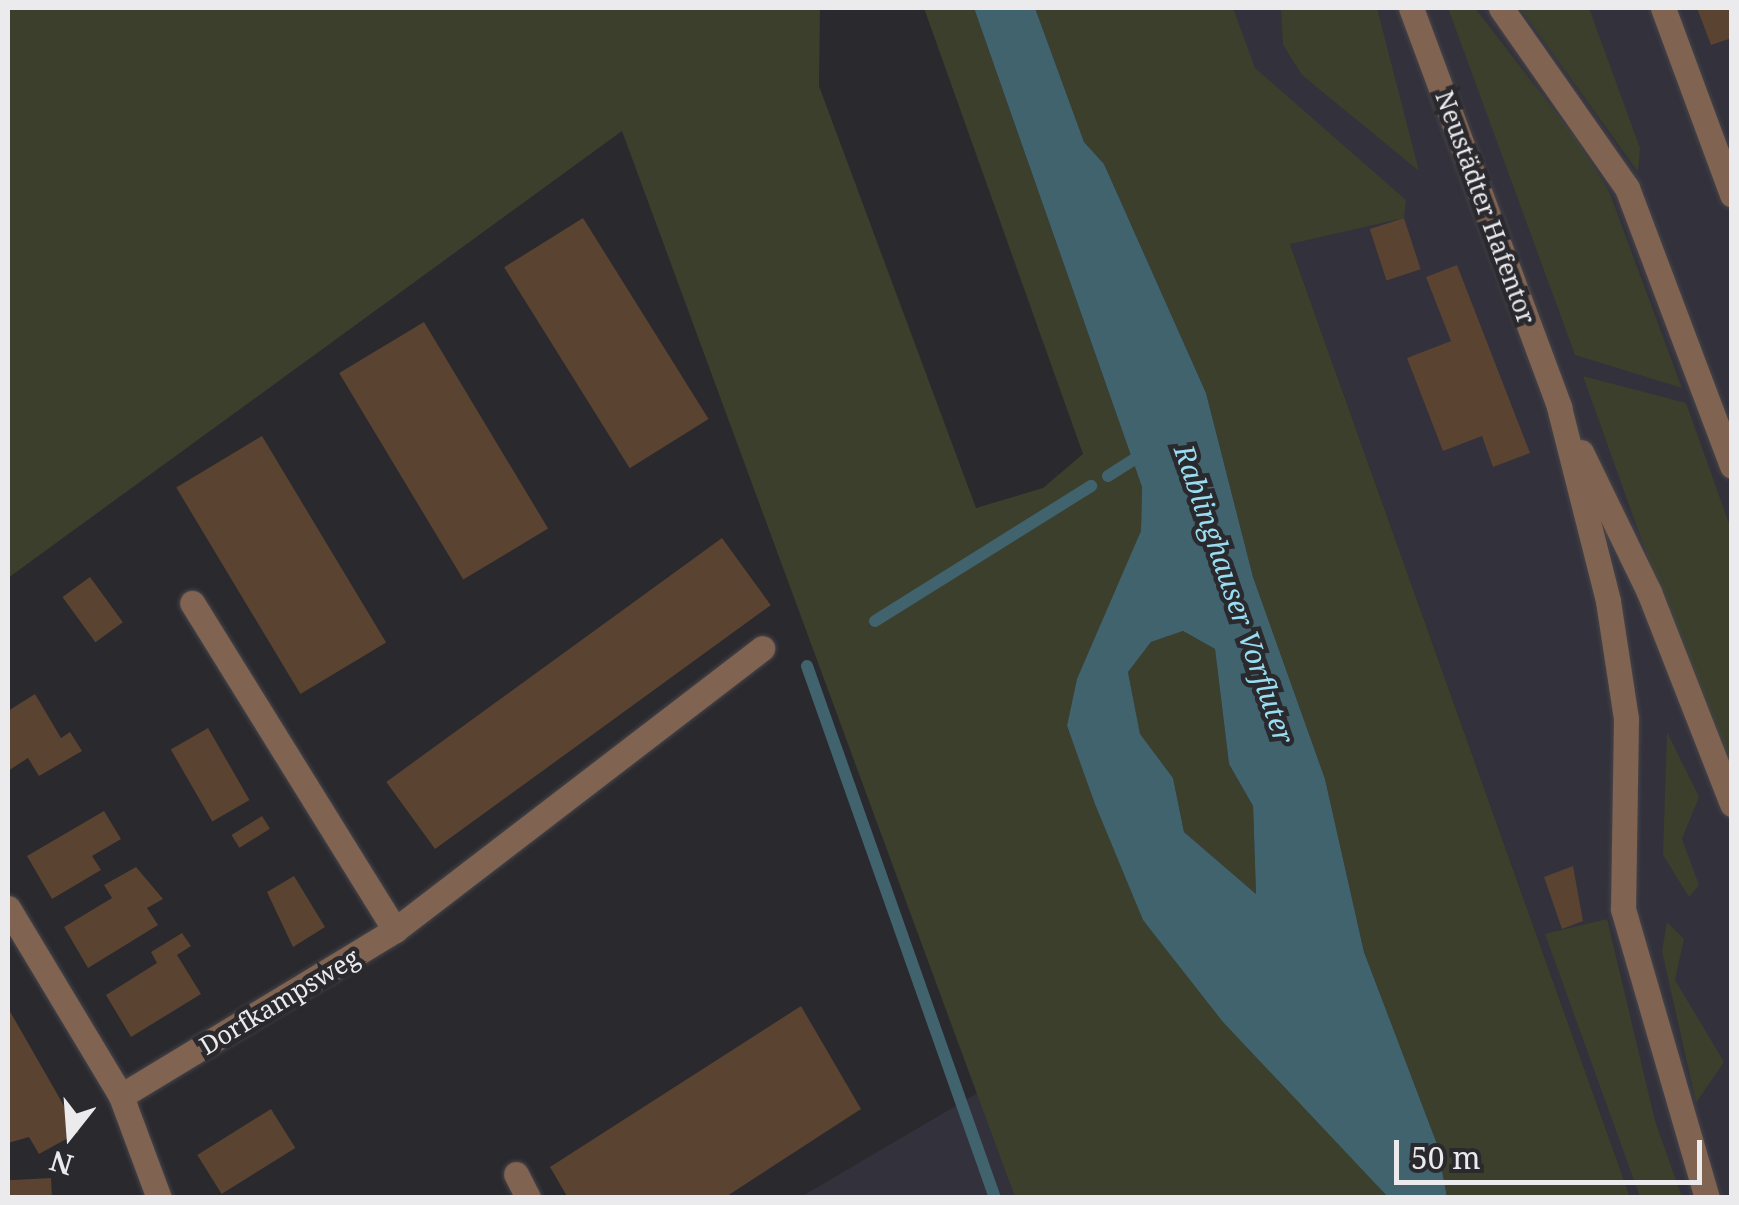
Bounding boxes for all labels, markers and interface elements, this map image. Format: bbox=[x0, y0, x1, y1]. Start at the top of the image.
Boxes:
street label: Neustädter Hafentor bbox=[1430, 86, 1542, 328]
water label: Rablinghauser Vorfluter bbox=[1168, 440, 1302, 748]
street label: Dorfkampsweg bbox=[194, 942, 364, 1060]
north arrow bbox=[20, 1085, 120, 1185]
scale bar bbox=[1399, 1120, 1706, 1182]
text: 50 m bbox=[1411, 1137, 1481, 1178]
text: N bbox=[45, 1142, 77, 1185]

